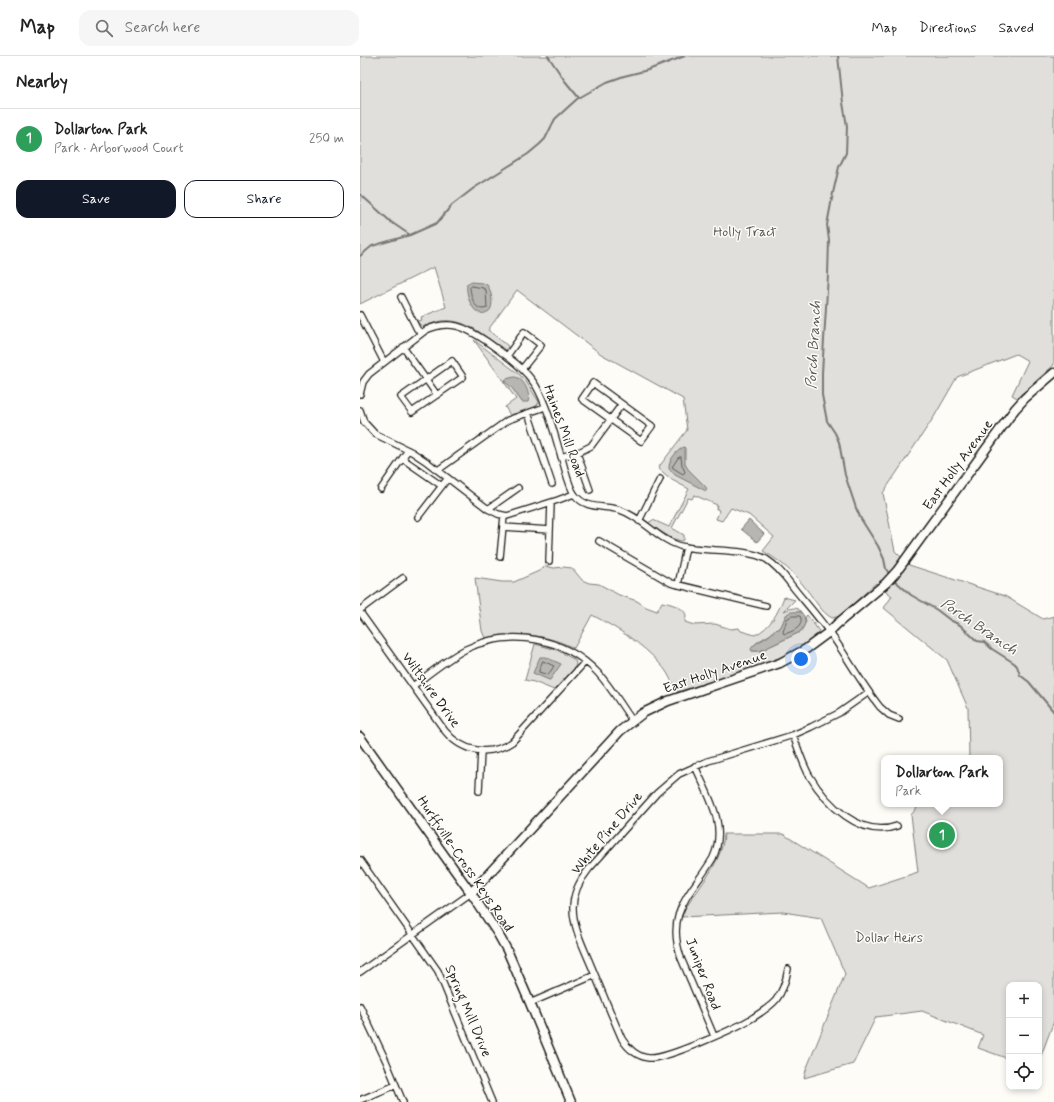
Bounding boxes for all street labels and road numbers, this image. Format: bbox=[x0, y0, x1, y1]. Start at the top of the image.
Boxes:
street label: Haines Mill Road bbox=[539, 382, 589, 480]
street label: East Holly Avenue bbox=[919, 416, 997, 514]
street label: East Holly Avenue bbox=[661, 646, 769, 698]
street label: Wiltshire Drive bbox=[398, 649, 464, 731]
street label: White Pine Drive bbox=[567, 788, 647, 878]
street label: Hurffville-Cross Keys Road bbox=[413, 793, 517, 935]
street label: Juniper Road bbox=[681, 935, 725, 1013]
street label: Spring Mill Drive bbox=[439, 962, 496, 1061]

